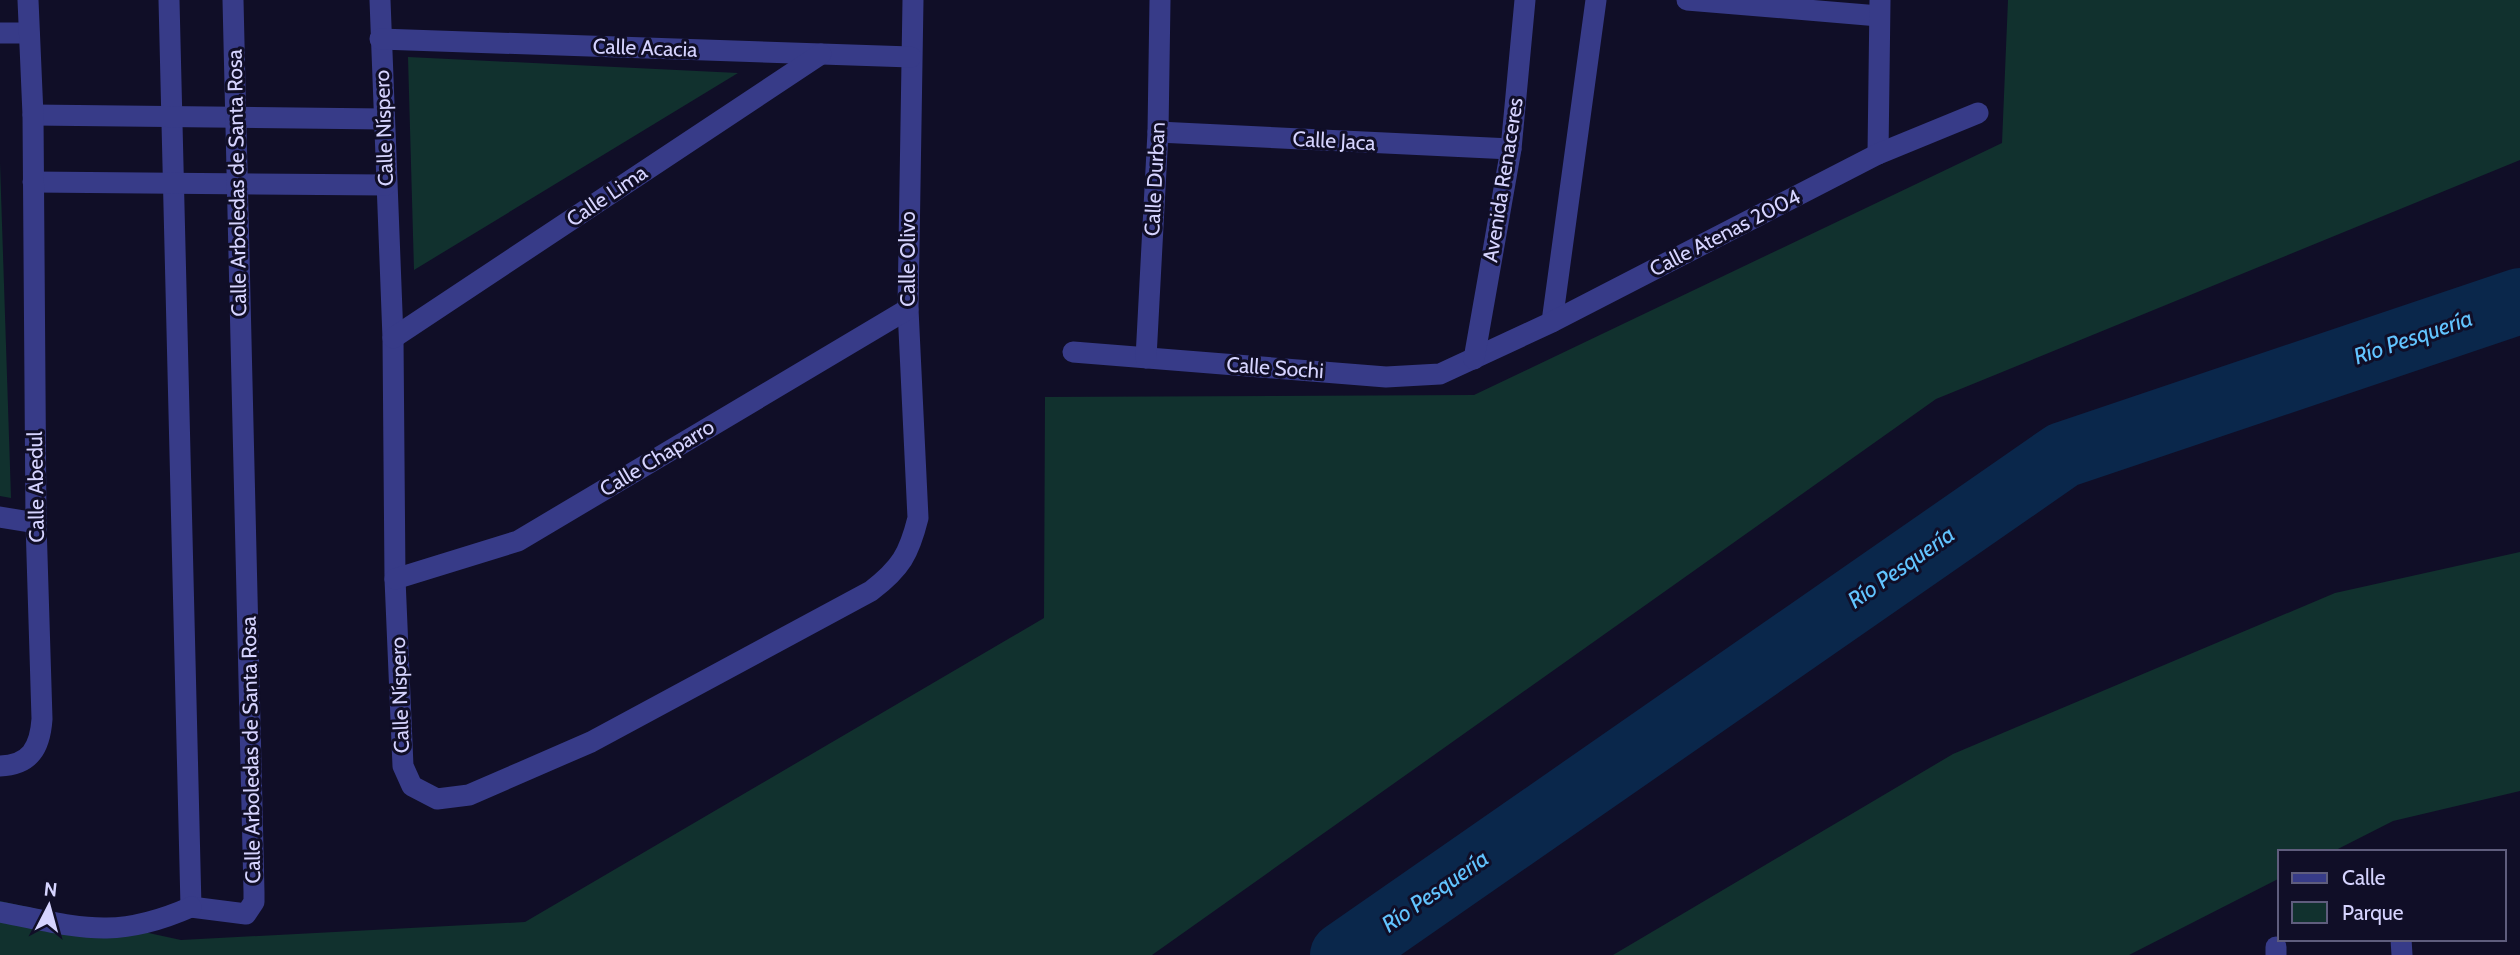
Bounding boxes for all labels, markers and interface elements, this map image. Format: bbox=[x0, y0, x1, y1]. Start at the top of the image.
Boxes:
street label: Calle Acacia bbox=[592, 33, 698, 62]
street label: Calle Arboledas de Santa Rosa bbox=[222, 49, 251, 317]
street label: Calle Níspero bbox=[369, 69, 398, 187]
street label: Avenida Renaceres bbox=[1477, 95, 1528, 264]
street label: Calle Durban bbox=[1139, 121, 1170, 237]
street label: Calle Jaca bbox=[1292, 126, 1376, 155]
street label: Calle Lima bbox=[562, 160, 652, 232]
street label: Calle Atenas 2004 bbox=[1645, 184, 1804, 281]
street label: Calle Olivo bbox=[895, 211, 920, 307]
water label: Río Pesquería bbox=[2350, 304, 2476, 370]
street label: Calle Sochi bbox=[1226, 352, 1325, 383]
street label: Calle Chaparro bbox=[595, 414, 718, 502]
street label: Calle Abedul bbox=[22, 431, 49, 543]
water label: Río Pesquería bbox=[1842, 520, 1960, 614]
street label: Calle Arboledas de Santa Rosa bbox=[236, 616, 265, 884]
street label: Calle Níspero bbox=[385, 636, 414, 754]
water label: Río Pesquería bbox=[1376, 844, 1494, 938]
legend bbox=[2278, 850, 2506, 941]
text: Calle bbox=[2342, 865, 2386, 890]
north arrow bbox=[14, 871, 84, 941]
text: N bbox=[43, 877, 59, 902]
text: Parque bbox=[2342, 900, 2404, 925]

